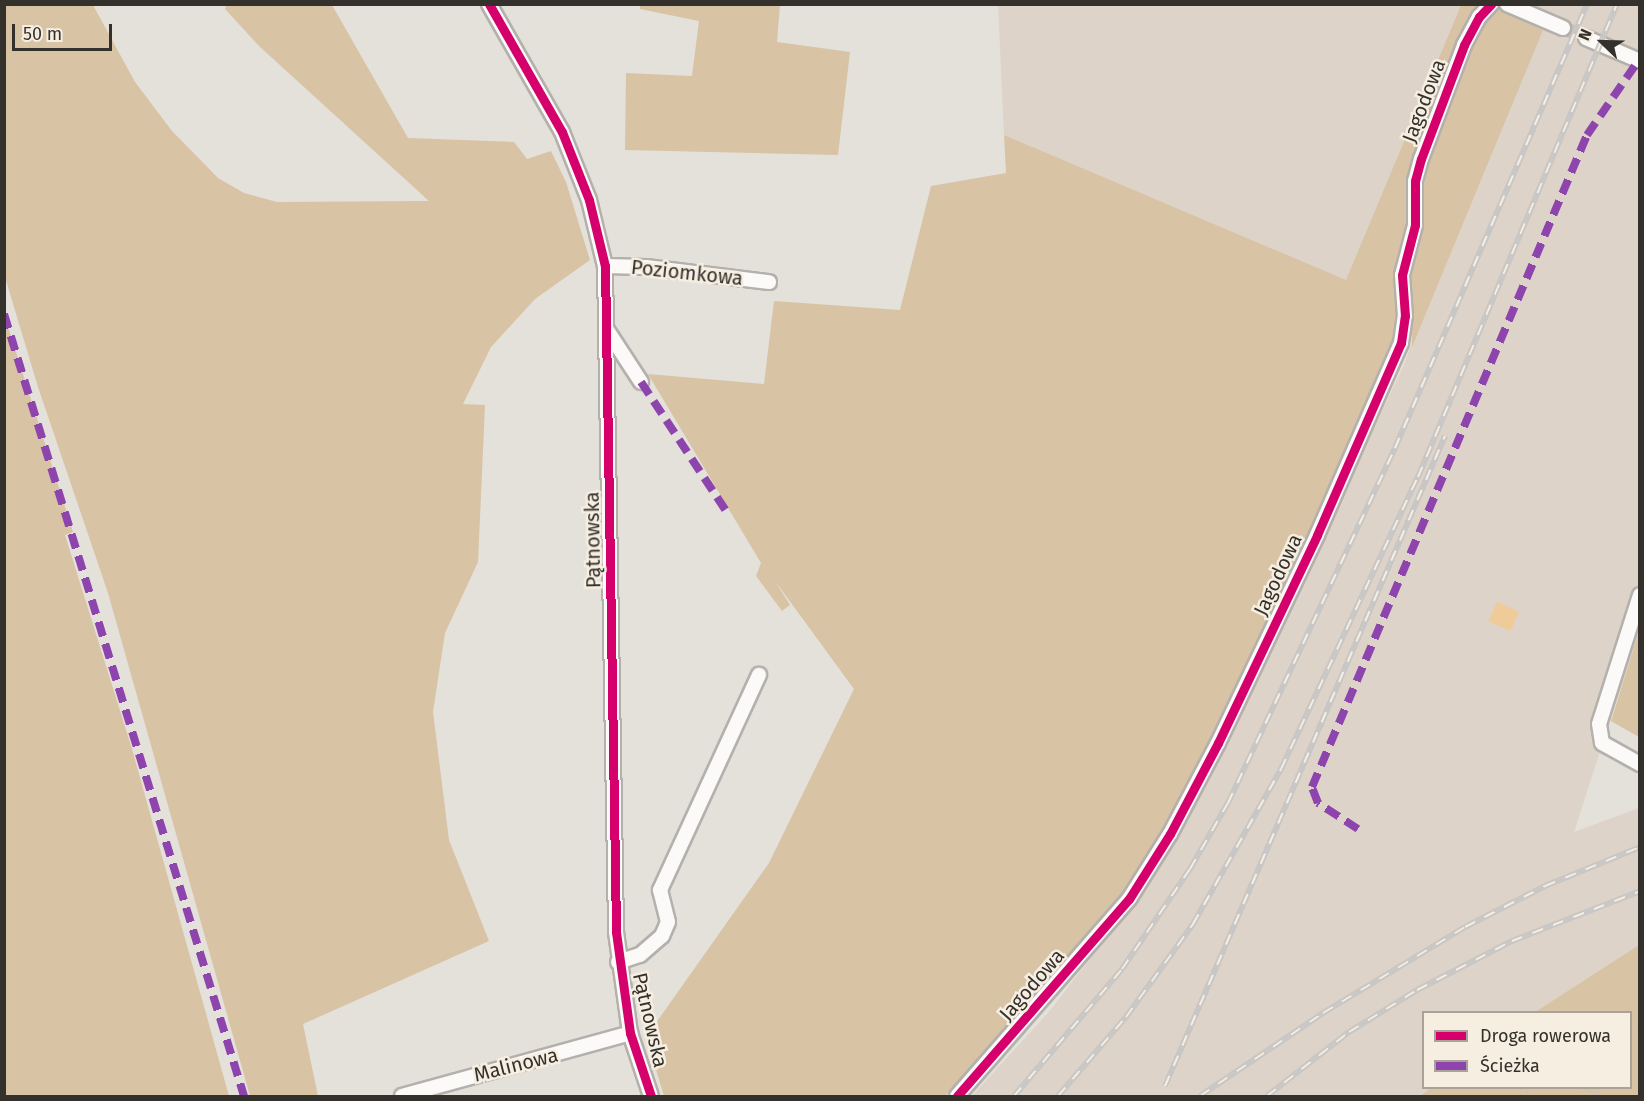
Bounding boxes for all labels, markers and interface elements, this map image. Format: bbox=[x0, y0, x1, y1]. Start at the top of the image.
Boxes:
scale bar bbox=[15, 12, 116, 50]
north arrow bbox=[1572, 12, 1632, 72]
text: 50 m bbox=[23, 23, 62, 45]
text: N bbox=[1574, 26, 1596, 43]
street label: Jagodowa bbox=[1397, 56, 1451, 146]
street label: Poziomkowa bbox=[630, 255, 744, 291]
street label: Pątnowska bbox=[580, 492, 606, 588]
street label: Jagodowa bbox=[1249, 530, 1307, 620]
street label: Jagodowa bbox=[994, 944, 1070, 1026]
street label: Pątnowska bbox=[627, 970, 673, 1070]
legend bbox=[1422, 1011, 1632, 1089]
text: Droga rowerowa bbox=[1480, 1025, 1611, 1047]
street label: Malinowa bbox=[471, 1043, 561, 1087]
text: Ścieżka bbox=[1480, 1055, 1540, 1077]

